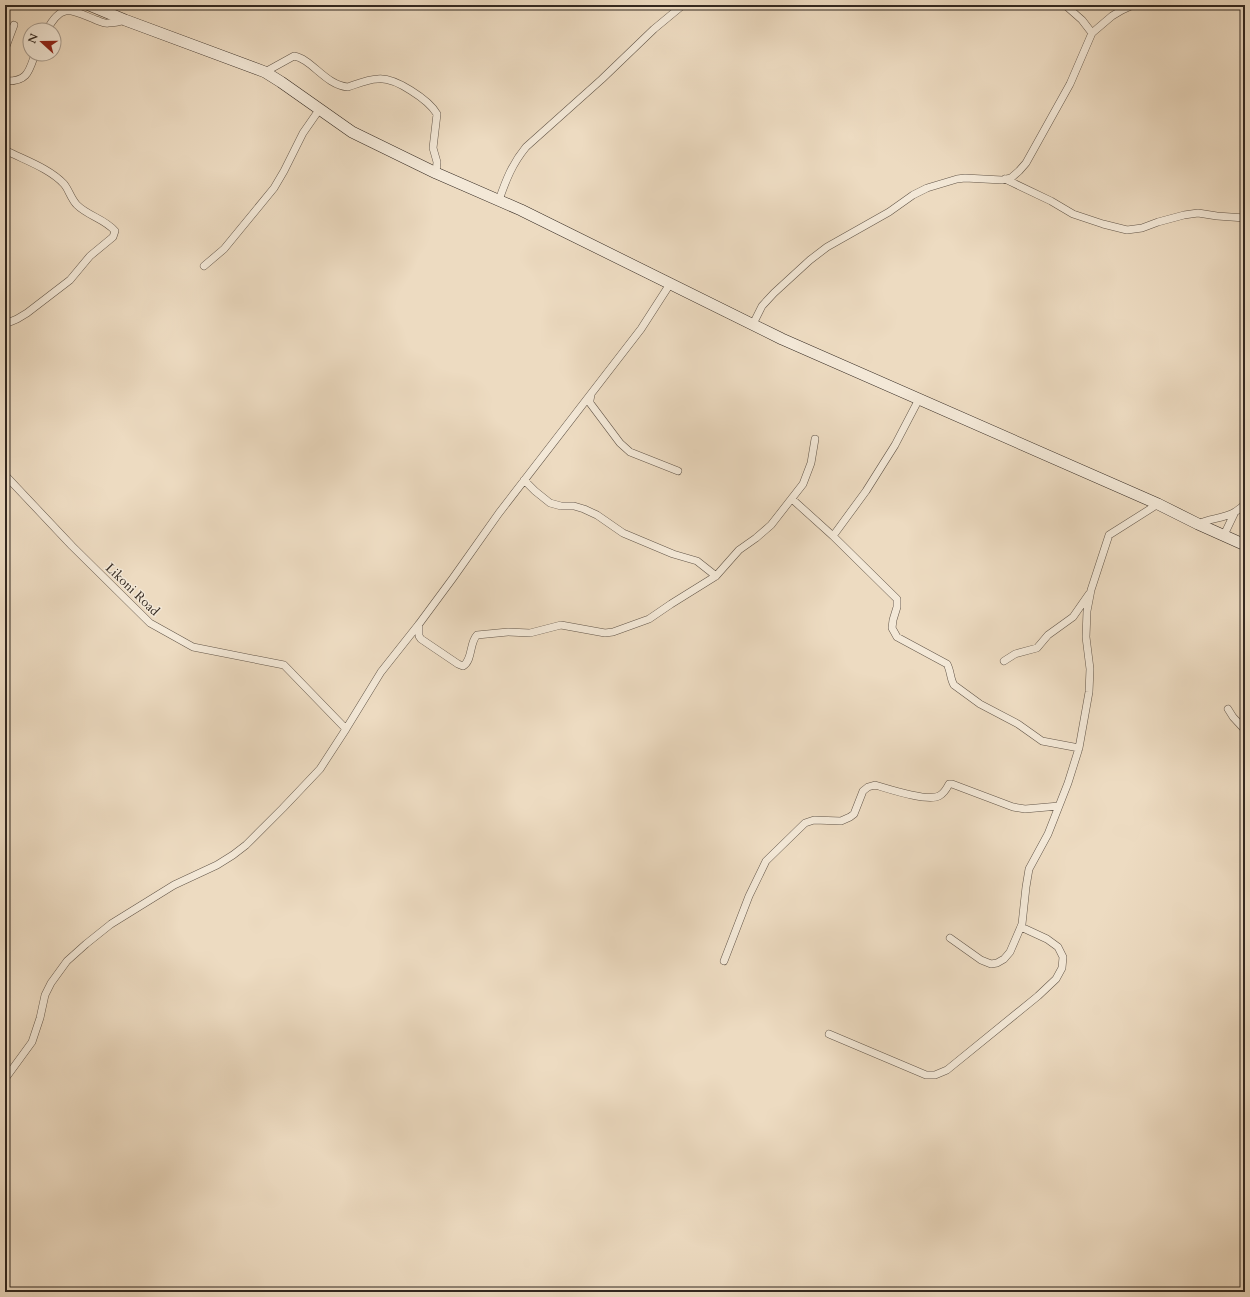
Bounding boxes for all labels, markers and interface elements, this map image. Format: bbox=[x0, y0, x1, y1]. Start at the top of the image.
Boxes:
north arrow bbox=[22, 22, 62, 62]
text: N bbox=[24, 31, 42, 46]
street label: Likoni Road bbox=[101, 559, 163, 620]

